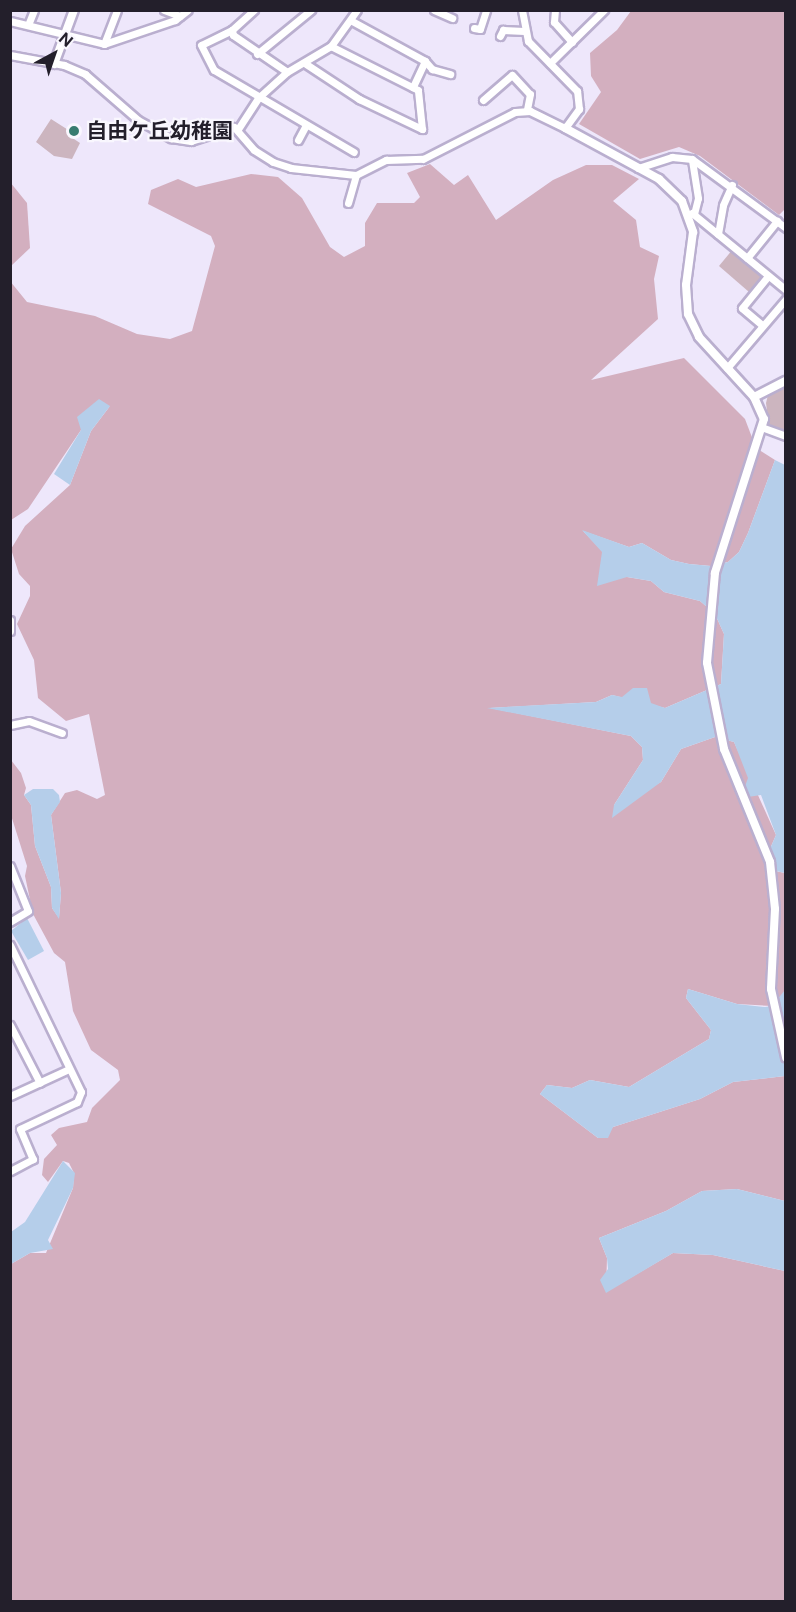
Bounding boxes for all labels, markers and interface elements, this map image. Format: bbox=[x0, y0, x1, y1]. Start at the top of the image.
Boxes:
north arrow bbox=[24, 24, 84, 84]
text: N bbox=[55, 29, 77, 51]
place label: 自由ケ丘幼稚園 bbox=[86, 118, 233, 144]
marker: 自由ケ丘幼稚園 bbox=[67, 124, 81, 138]

